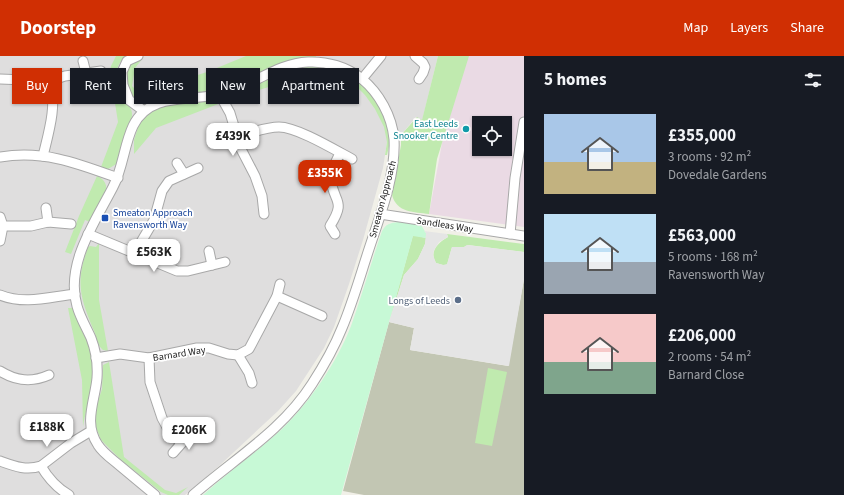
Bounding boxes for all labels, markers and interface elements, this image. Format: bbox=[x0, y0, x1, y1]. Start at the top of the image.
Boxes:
text: Doorstep bbox=[20, 15, 96, 42]
text: Map bbox=[683, 18, 708, 38]
text: Layers bbox=[730, 18, 768, 38]
text: Share bbox=[790, 18, 824, 38]
chip: Buy bbox=[12, 68, 62, 104]
chip: Rent bbox=[70, 68, 126, 104]
chip: Filters bbox=[134, 68, 198, 104]
chip: New bbox=[206, 68, 260, 104]
chip: Apartment bbox=[268, 68, 359, 104]
text: 5 homes bbox=[544, 68, 606, 92]
icon: filters bbox=[802, 69, 824, 91]
map controls bbox=[472, 116, 512, 156]
button: locate bbox=[472, 116, 512, 156]
place label: East Leeds Snooker Centre bbox=[393, 117, 458, 143]
pin: £439K bbox=[205, 123, 261, 157]
marker: East Leeds Snooker Centre bbox=[461, 124, 471, 134]
text: £355,000 bbox=[668, 124, 736, 148]
text: £439K bbox=[215, 127, 251, 145]
icon: home bbox=[576, 130, 624, 178]
text: 3 rooms · 92 m² bbox=[668, 148, 751, 166]
street label: Smeaton Approach bbox=[366, 159, 400, 240]
pin: £355K bbox=[297, 160, 353, 194]
text: £355K bbox=[307, 164, 343, 182]
text: Dovedale Gardens bbox=[668, 166, 767, 184]
place label: Smeaton Approach Ravensworth Way bbox=[113, 206, 193, 232]
marker: Smeaton Approach Ravensworth Way bbox=[100, 213, 110, 223]
street label: Sandleas Way bbox=[415, 214, 475, 236]
text: £563,000 bbox=[668, 224, 736, 248]
icon: home bbox=[576, 230, 624, 278]
pin: £563K bbox=[126, 239, 182, 273]
text: £563K bbox=[136, 243, 172, 261]
text: 5 rooms · 168 m² bbox=[668, 248, 758, 266]
text: Ravensworth Way bbox=[668, 266, 764, 284]
place label: Longs of Leeds bbox=[388, 294, 450, 308]
marker: Longs of Leeds bbox=[453, 295, 463, 305]
text: £206,000 bbox=[668, 324, 736, 348]
icon: home bbox=[576, 330, 624, 378]
street label: Barnard Way bbox=[152, 343, 207, 365]
text: 2 rooms · 54 m² bbox=[668, 348, 751, 366]
text: Barnard Close bbox=[668, 366, 744, 384]
pin: £188K bbox=[19, 414, 75, 448]
pin: £206K bbox=[161, 417, 217, 451]
text: £188K bbox=[29, 418, 65, 436]
text: £206K bbox=[171, 421, 207, 439]

